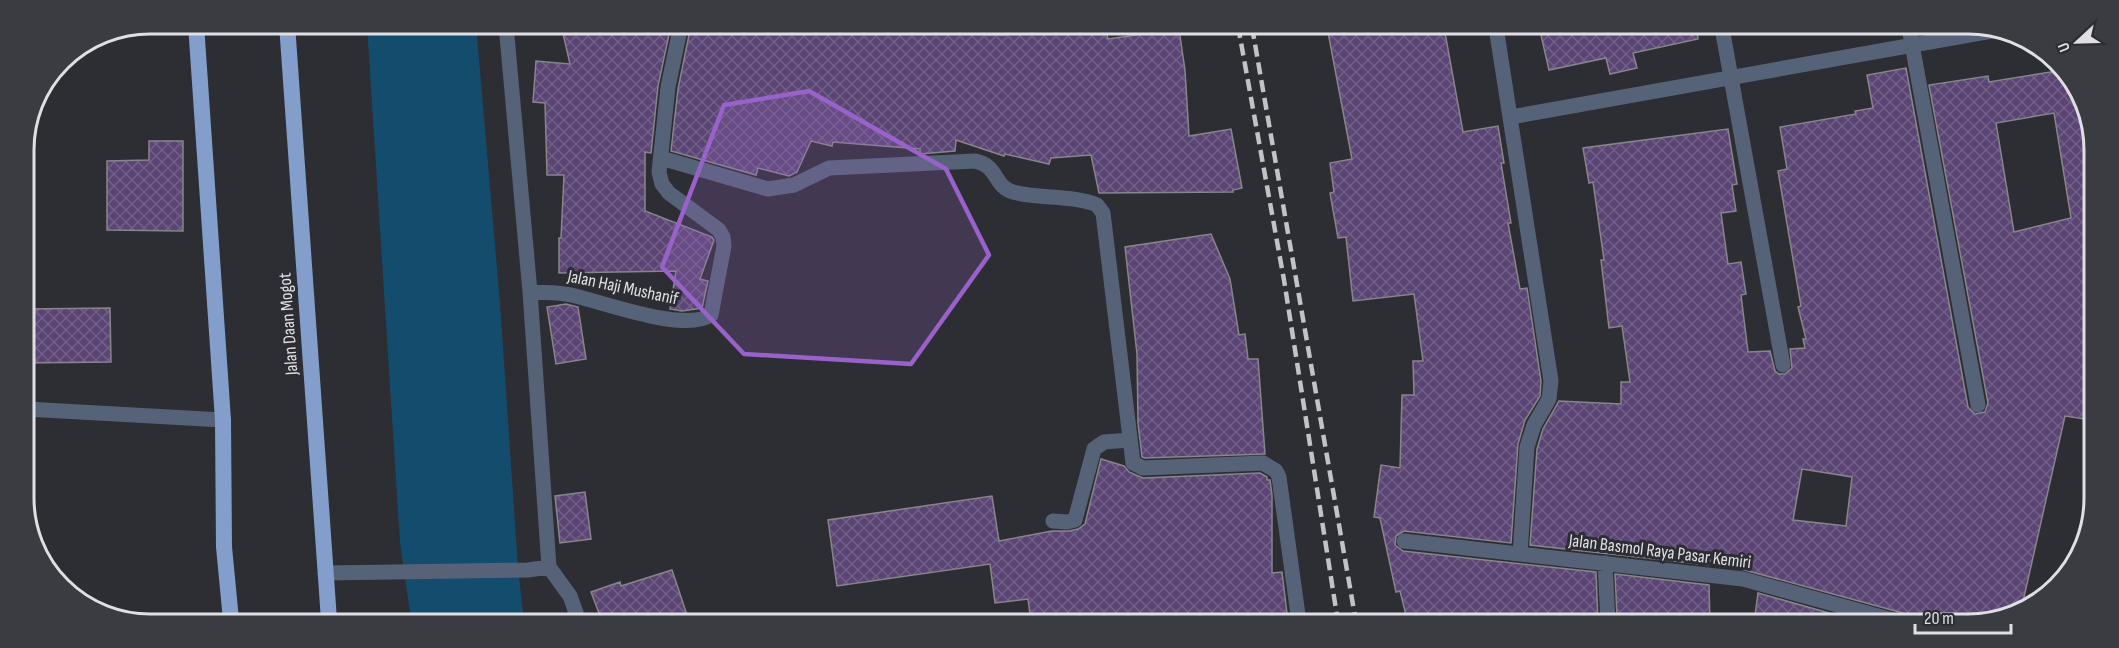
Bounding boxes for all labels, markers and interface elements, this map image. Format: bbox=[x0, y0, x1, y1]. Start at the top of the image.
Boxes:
north arrow bbox=[2047, 12, 2107, 72]
text: U bbox=[2054, 40, 2075, 54]
street label: Jalan Haji Mushanif bbox=[565, 265, 681, 310]
street label: Jalan Daan Mogot bbox=[274, 271, 303, 377]
street label: Jalan Basmol Raya Pasar Kemiri bbox=[1567, 530, 1752, 573]
scale bar bbox=[1915, 597, 2011, 635]
text: 20 m bbox=[1924, 608, 1954, 629]

